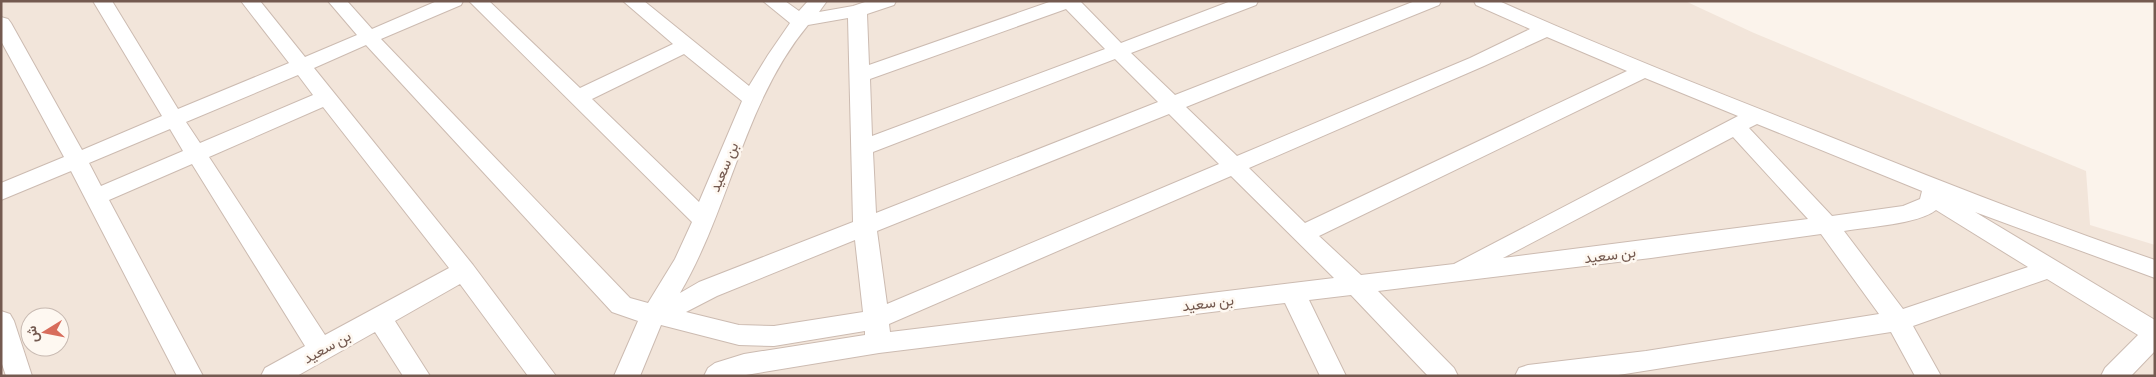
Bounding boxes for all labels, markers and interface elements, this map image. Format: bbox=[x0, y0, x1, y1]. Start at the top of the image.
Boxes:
street label: بن سعيد bbox=[704, 139, 743, 195]
street label: بن سعيد bbox=[1583, 241, 1637, 268]
street label: بن سعيد bbox=[1181, 289, 1235, 316]
north arrow bbox=[20, 307, 70, 357]
text: ش bbox=[21, 324, 43, 344]
street label: بن سعيد bbox=[299, 325, 355, 368]

